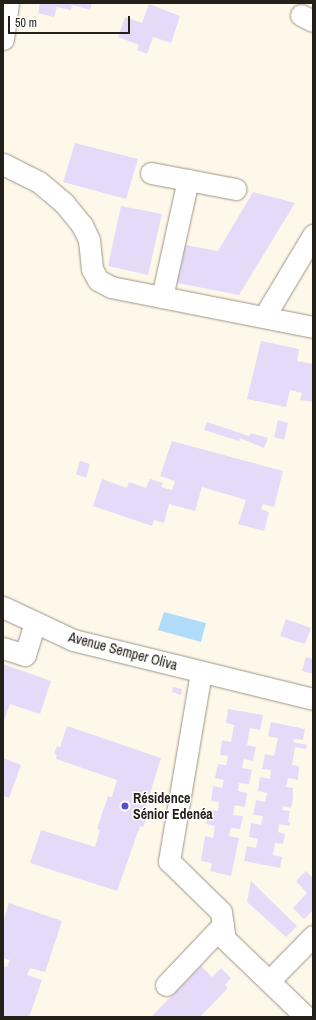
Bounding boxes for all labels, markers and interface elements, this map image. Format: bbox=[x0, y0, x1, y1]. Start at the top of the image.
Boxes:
scale bar bbox=[10, 8, 132, 34]
text: 50 m bbox=[15, 15, 37, 31]
street label: Avenue Semper Oliva bbox=[67, 628, 179, 674]
place label: Résidence Sénior Edenéa bbox=[133, 790, 213, 822]
marker: Résidence Sénior Edenéa bbox=[120, 801, 130, 811]

